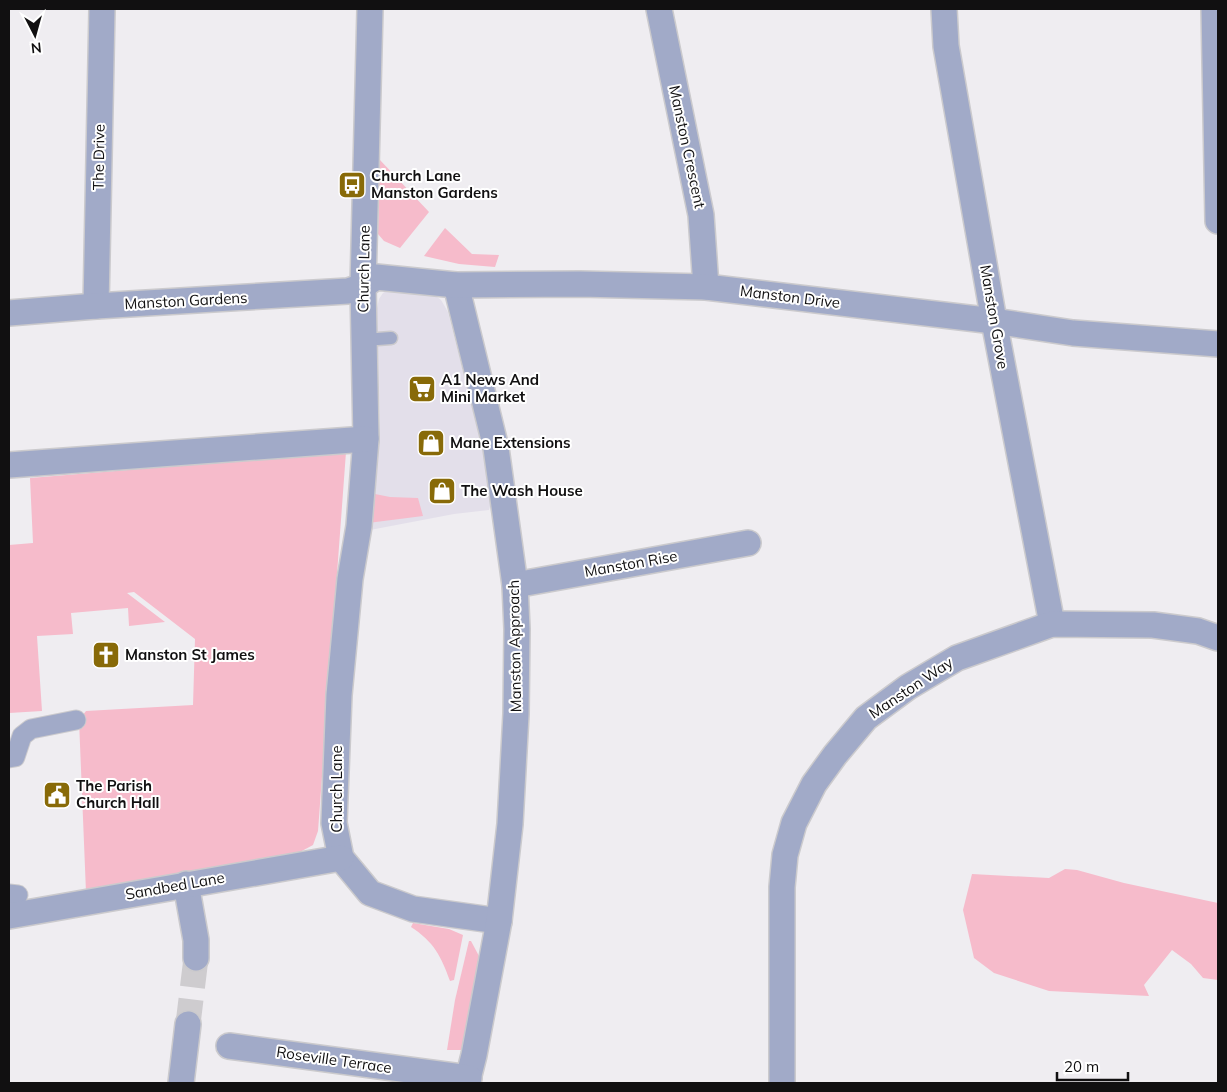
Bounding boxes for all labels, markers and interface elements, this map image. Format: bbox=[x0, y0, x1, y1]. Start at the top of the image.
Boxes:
north arrow bbox=[10, 10, 60, 60]
text: N bbox=[30, 38, 43, 57]
street label: Manston Crescent bbox=[665, 84, 710, 210]
street label: The Drive bbox=[88, 124, 109, 190]
place label: Church Lane Manston Gardens bbox=[371, 166, 498, 202]
bus stop icon: Church Lane Manston Gardens bbox=[337, 170, 367, 200]
street label: Church Lane bbox=[353, 225, 374, 313]
street label: Manston Grove bbox=[976, 263, 1013, 370]
street label: Manston Drive bbox=[739, 281, 841, 312]
street label: Manston Gardens bbox=[124, 288, 248, 313]
place label: A1 News And Mini Market bbox=[441, 370, 539, 406]
supermarket icon: A1 News And Mini Market bbox=[407, 374, 437, 404]
shop icon: Mane Extensions bbox=[416, 428, 446, 458]
place label: Mane Extensions bbox=[450, 433, 571, 452]
shop icon: The Wash House bbox=[427, 476, 457, 506]
place label: The Wash House bbox=[461, 481, 583, 500]
street label: Manston Rise bbox=[583, 546, 679, 581]
street label: Manston Approach bbox=[504, 580, 525, 712]
church icon: Manston St James bbox=[91, 640, 121, 670]
place label: Manston St James bbox=[125, 645, 255, 664]
street label: Manston Way bbox=[865, 653, 956, 723]
street label: Church Lane bbox=[327, 745, 346, 833]
place label: The Parish Church Hall bbox=[76, 776, 160, 812]
public building icon: The Parish Church Hall bbox=[42, 780, 72, 810]
street label: Sandbed Lane bbox=[124, 867, 226, 904]
street label: Roseville Terrace bbox=[275, 1042, 393, 1077]
scale bar bbox=[1057, 1050, 1128, 1082]
text: 20 m bbox=[1064, 1057, 1099, 1076]

